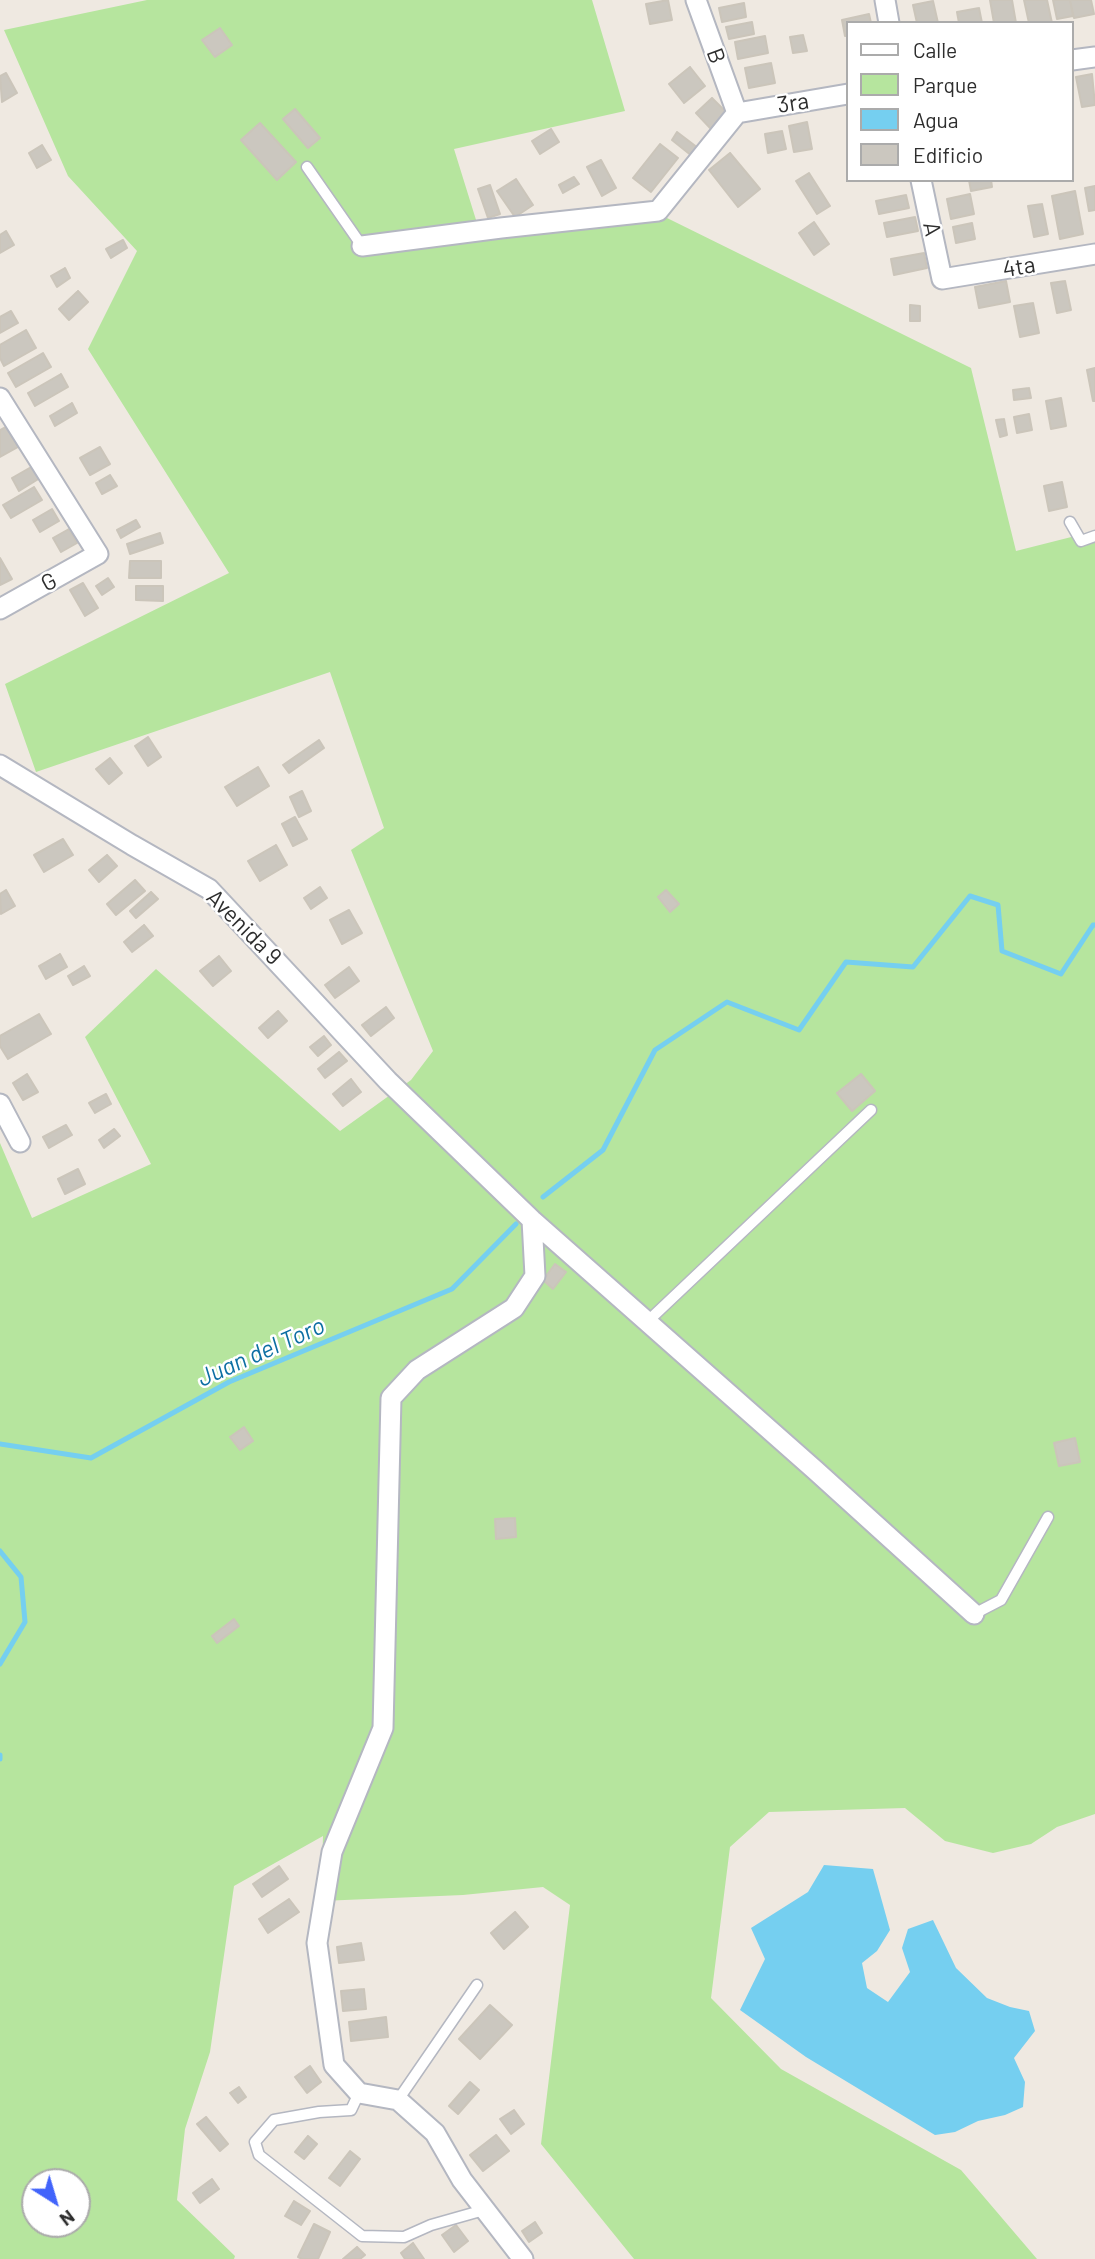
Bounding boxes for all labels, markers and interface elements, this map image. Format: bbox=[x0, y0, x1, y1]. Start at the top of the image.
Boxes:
legend bbox=[846, 21, 1074, 182]
text: Calle bbox=[913, 37, 957, 62]
street label: B bbox=[701, 45, 731, 67]
text: Parque bbox=[913, 72, 978, 97]
street label: 3ra bbox=[775, 87, 811, 119]
text: Agua bbox=[913, 107, 959, 132]
text: Edificio bbox=[913, 142, 983, 167]
street label: A bbox=[917, 219, 947, 239]
street label: 4ta bbox=[1001, 251, 1037, 283]
street label: G bbox=[36, 567, 62, 597]
street label: Avenida 9 bbox=[201, 884, 287, 970]
water label: Juan del Toro bbox=[193, 1311, 329, 1393]
north arrow bbox=[21, 2168, 91, 2238]
text: N bbox=[56, 2206, 80, 2232]

